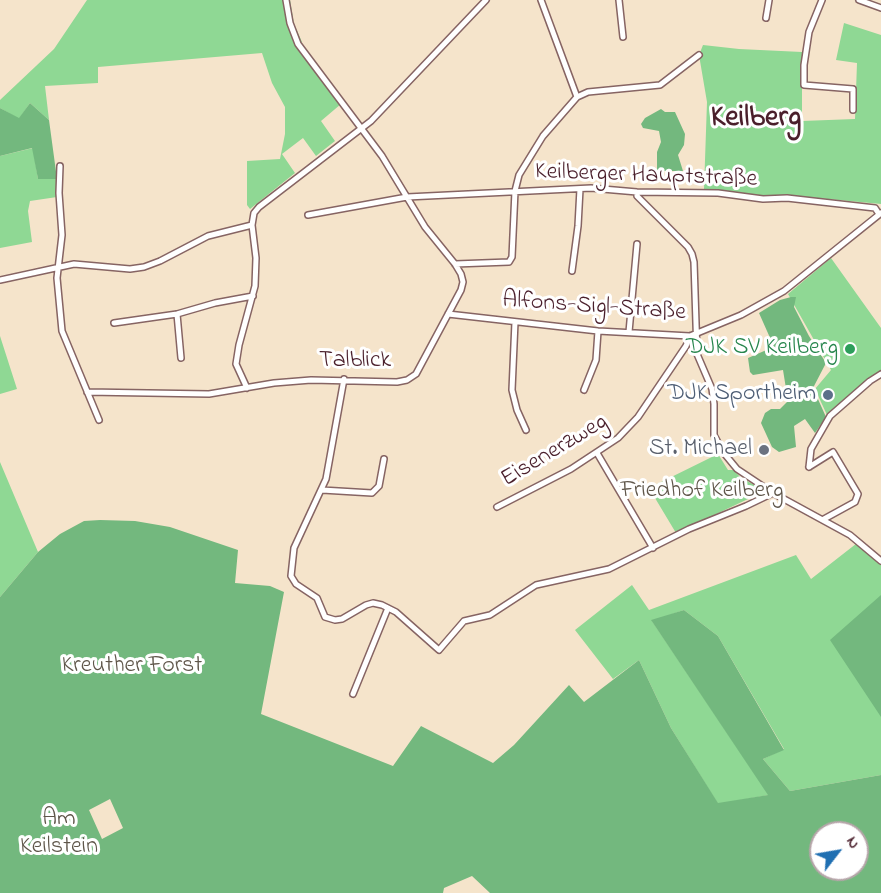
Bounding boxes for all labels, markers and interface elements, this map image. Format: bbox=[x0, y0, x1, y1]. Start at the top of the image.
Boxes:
district label: Keilberg bbox=[711, 102, 801, 138]
street label: Keilberger Hauptstraße bbox=[534, 159, 758, 195]
street label: Alfons-Sigl-Straße bbox=[501, 287, 687, 329]
place label: DJK SV Keilberg bbox=[686, 335, 838, 363]
marker: DJK SV Keilberg bbox=[843, 342, 857, 356]
street label: Talblick bbox=[319, 348, 391, 376]
place label: DJK Sportheim bbox=[667, 381, 816, 409]
marker: DJK Sportheim bbox=[821, 388, 835, 402]
street label: Eisenerzweg bbox=[496, 409, 614, 495]
place label: St. Michael bbox=[649, 436, 752, 464]
marker: St. Michael bbox=[757, 443, 771, 457]
park label: Friedhof Keilberg bbox=[620, 478, 784, 506]
park label: Kreuther Forst bbox=[62, 653, 202, 681]
park label: Am Keilstein bbox=[20, 806, 98, 862]
north arrow bbox=[809, 821, 869, 881]
text: N bbox=[840, 832, 866, 854]

